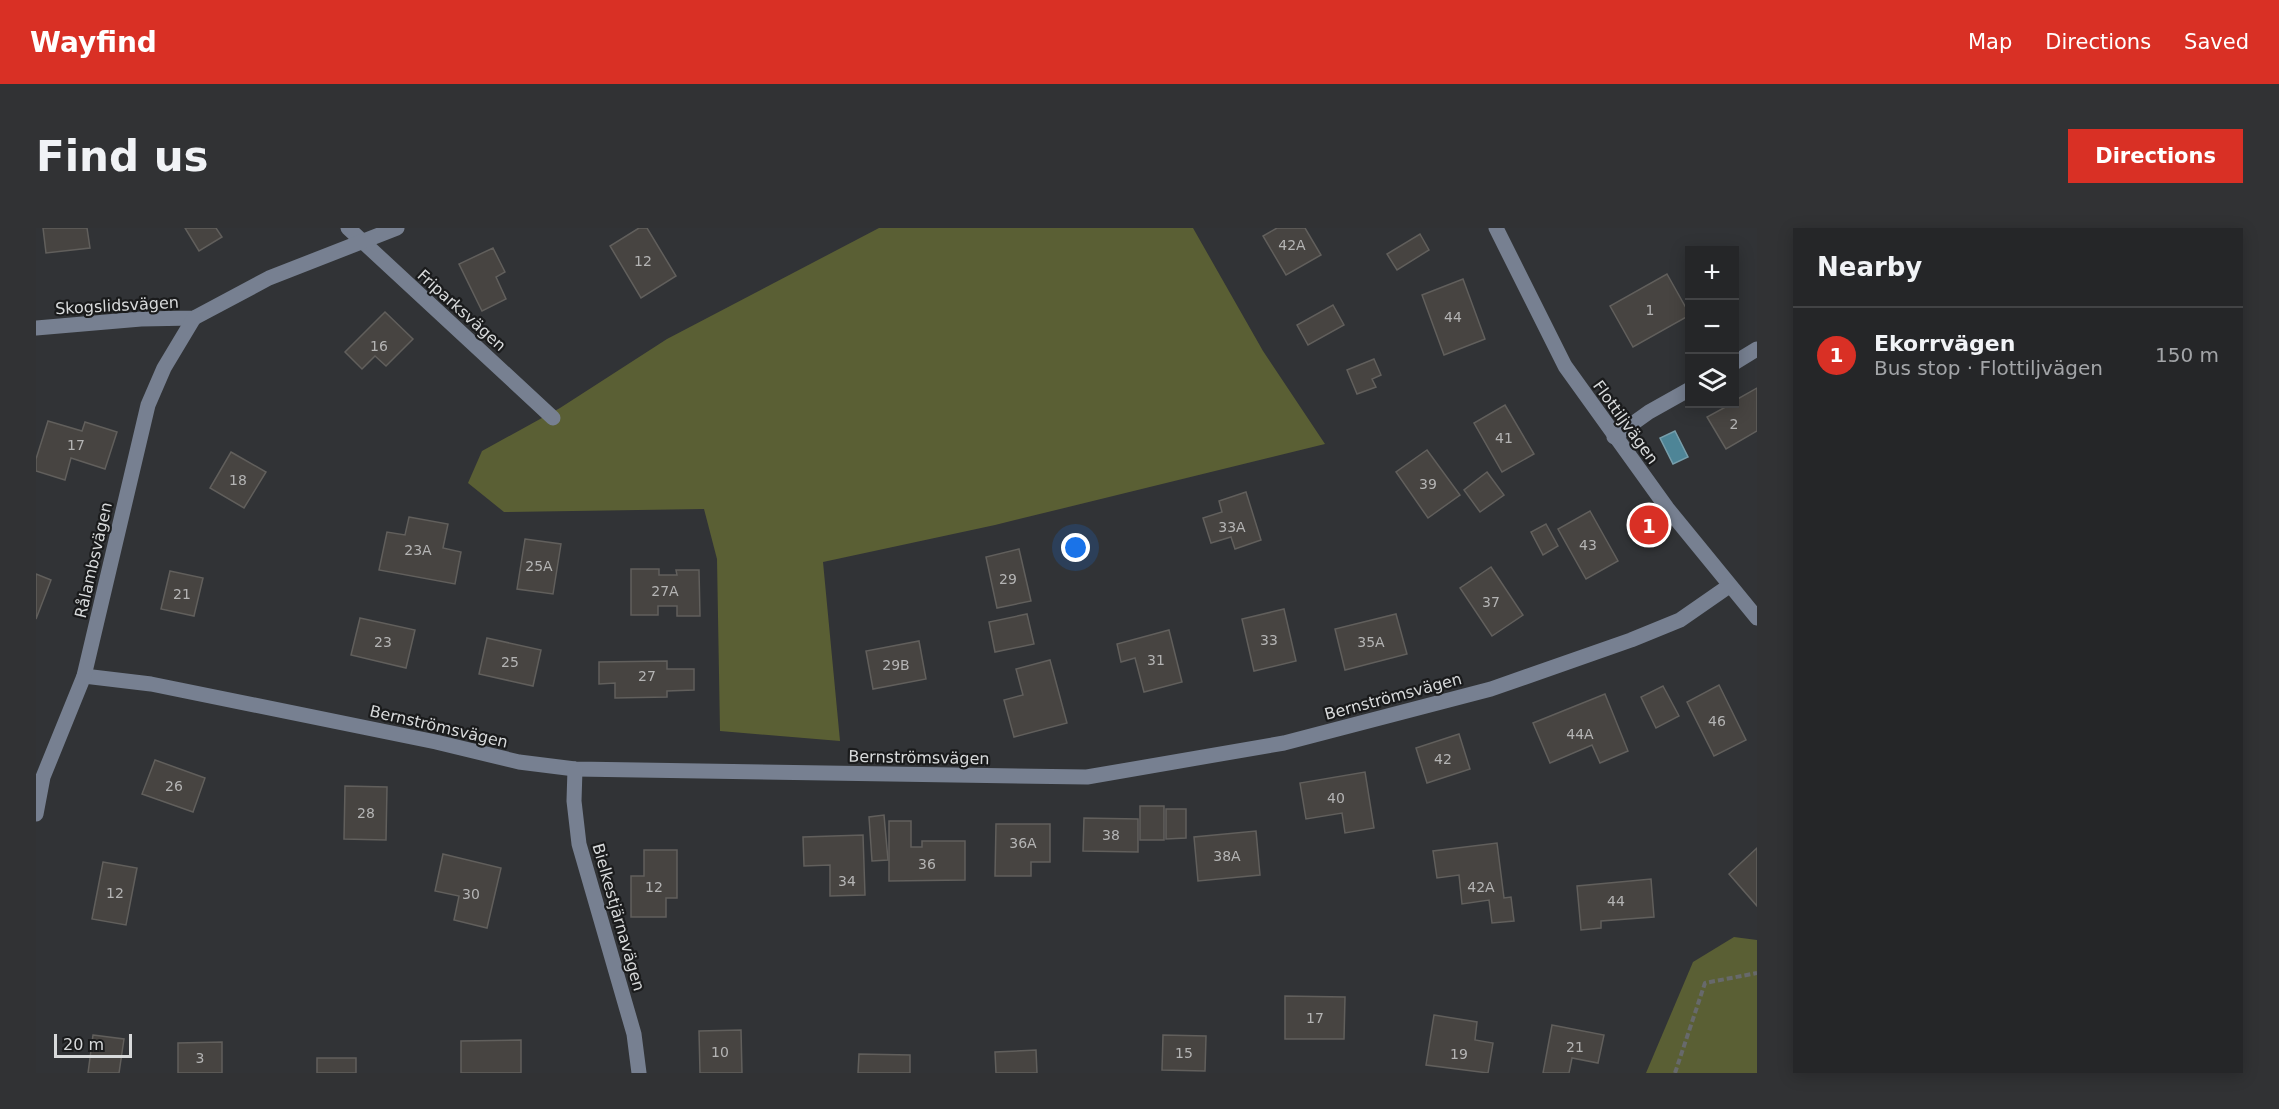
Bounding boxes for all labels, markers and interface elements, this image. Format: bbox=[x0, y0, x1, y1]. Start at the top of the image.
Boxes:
text: Wayfind bbox=[30, 26, 157, 59]
text: Map bbox=[1968, 30, 2012, 54]
text: Directions bbox=[2045, 30, 2151, 54]
text: Saved bbox=[2184, 30, 2249, 54]
button: Directions bbox=[2068, 129, 2243, 183]
text: Find us bbox=[36, 132, 209, 181]
house number: 42A bbox=[1278, 237, 1306, 253]
map controls bbox=[1685, 246, 1739, 408]
button: + bbox=[1685, 246, 1739, 300]
text: Nearby bbox=[1817, 252, 1922, 282]
house number: 12 bbox=[634, 253, 652, 269]
street label: Friparksvägen bbox=[413, 266, 510, 355]
street label: Skogslidsvägen bbox=[55, 293, 179, 318]
button: − bbox=[1685, 300, 1739, 354]
house number: 1 bbox=[1646, 302, 1654, 318]
house number: 44 bbox=[1444, 309, 1462, 325]
text: Ekorrvägen bbox=[1874, 331, 2015, 356]
house number: 16 bbox=[370, 338, 388, 354]
text: 1 bbox=[1830, 343, 1843, 367]
text: 150 m bbox=[2155, 343, 2219, 367]
button: layers bbox=[1685, 354, 1739, 408]
text: Bus stop · Flottiljvägen bbox=[1874, 356, 2103, 380]
street label: Flottiljvägen bbox=[1589, 377, 1662, 468]
house number: 2 bbox=[1730, 416, 1738, 432]
house number: 41 bbox=[1495, 430, 1513, 446]
house number: 17 bbox=[67, 437, 85, 453]
house number: 18 bbox=[229, 472, 247, 488]
house number: 39 bbox=[1419, 476, 1437, 492]
street label: Rålambsvägen bbox=[71, 500, 116, 620]
pin: 1 bbox=[1630, 502, 1668, 548]
house number: 33A bbox=[1218, 519, 1246, 535]
your location bbox=[1061, 533, 1090, 562]
house number: 43 bbox=[1579, 537, 1597, 553]
house number: 23A bbox=[404, 542, 432, 558]
house number: 25A bbox=[525, 558, 553, 574]
house number: 29 bbox=[999, 571, 1017, 587]
house number: 27A bbox=[651, 583, 679, 599]
house number: 21 bbox=[173, 586, 191, 602]
house number: 37 bbox=[1482, 594, 1500, 610]
house number: 33 bbox=[1260, 632, 1278, 648]
house number: 23 bbox=[374, 634, 392, 650]
house number: 35A bbox=[1357, 634, 1385, 650]
house number: 31 bbox=[1147, 652, 1165, 668]
house number: 25 bbox=[501, 654, 519, 670]
house number: 29B bbox=[882, 657, 910, 673]
house number: 27 bbox=[638, 668, 656, 684]
street label: Bernströmsvägen bbox=[1322, 669, 1464, 724]
street label: Bernströmsvägen bbox=[368, 701, 510, 752]
house number: 46 bbox=[1708, 713, 1726, 729]
house number: 44A bbox=[1566, 726, 1594, 742]
street label: Bernströmsvägen bbox=[848, 747, 990, 768]
house number: 42 bbox=[1434, 751, 1452, 767]
house number: 26 bbox=[165, 778, 183, 794]
house number: 40 bbox=[1327, 790, 1345, 806]
house number: 28 bbox=[357, 805, 375, 821]
house number: 38 bbox=[1102, 827, 1120, 843]
house number: 36A bbox=[1009, 835, 1037, 851]
street label: Bielkestjärnavägen bbox=[588, 841, 649, 993]
house number: 38A bbox=[1213, 848, 1241, 864]
house number: 36 bbox=[918, 856, 936, 872]
house number: 34 bbox=[838, 873, 856, 889]
house number: 12 bbox=[645, 879, 663, 895]
house number: 42A bbox=[1467, 879, 1495, 895]
house number: 12 bbox=[106, 885, 124, 901]
house number: 30 bbox=[462, 886, 480, 902]
house number: 44 bbox=[1607, 893, 1625, 909]
house number: 17 bbox=[1306, 1010, 1324, 1026]
scale bar bbox=[54, 1031, 132, 1058]
text: 20 m bbox=[63, 1035, 104, 1054]
house number: 21 bbox=[1566, 1039, 1584, 1055]
house number: 10 bbox=[711, 1044, 729, 1060]
house number: 15 bbox=[1175, 1045, 1193, 1061]
house number: 19 bbox=[1450, 1046, 1468, 1062]
house number: 3 bbox=[196, 1050, 204, 1066]

